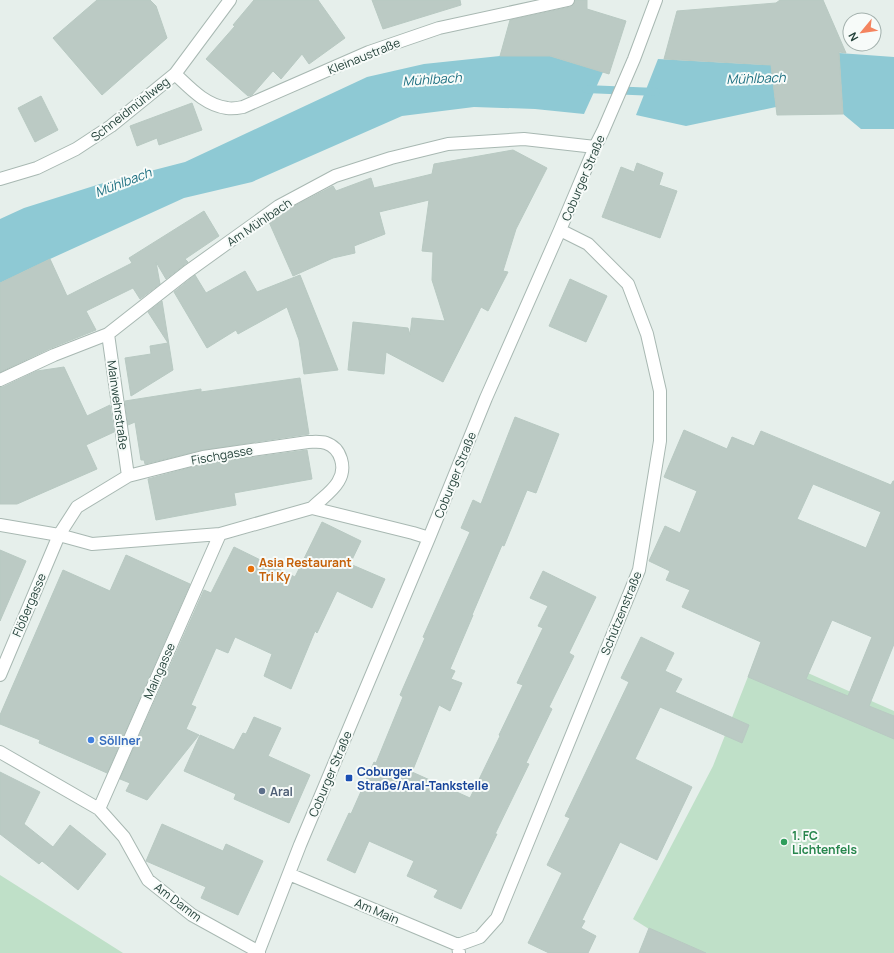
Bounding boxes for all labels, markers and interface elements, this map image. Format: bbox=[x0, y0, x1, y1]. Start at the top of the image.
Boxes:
north arrow bbox=[842, 12, 882, 52]
text: N bbox=[844, 30, 861, 44]
street label: Kleinaustraße bbox=[325, 34, 403, 78]
water label: Mühlbach bbox=[402, 68, 463, 90]
water label: Mühlbach bbox=[726, 68, 787, 88]
street label: Schneidmühlweg bbox=[87, 73, 173, 145]
street label: Coburger Straße bbox=[557, 132, 609, 224]
water label: Mühlbach bbox=[92, 163, 155, 201]
street label: Am Mühlbach bbox=[223, 194, 295, 250]
street label: Mainwehrstraße bbox=[103, 359, 133, 451]
street label: Coburger Straße bbox=[430, 429, 480, 521]
street label: Fischgasse bbox=[190, 441, 254, 469]
place label: Asia Restaurant Tri Ky bbox=[259, 554, 352, 585]
marker: Asia Restaurant Tri Ky bbox=[246, 564, 256, 574]
street label: Schützenstraße bbox=[596, 569, 646, 657]
street label: Flößergasse bbox=[8, 571, 50, 639]
street label: Maingasse bbox=[139, 640, 179, 702]
street label: Coburger Straße bbox=[304, 728, 356, 820]
place label: Söllner bbox=[99, 732, 141, 749]
marker: Söllner bbox=[86, 735, 96, 745]
place label: Coburger Straße/Aral-Tankstelle bbox=[357, 763, 488, 794]
marker: Coburger Straße/Aral-Tankstelle bbox=[344, 773, 354, 783]
place label: Aral bbox=[270, 783, 293, 800]
marker: Aral bbox=[257, 786, 267, 796]
place label: 1. FC Lichtenfels bbox=[792, 827, 857, 858]
marker: 1. FC Lichtenfels bbox=[779, 837, 789, 847]
street label: Am Damm bbox=[151, 879, 205, 925]
street label: Am Main bbox=[352, 894, 402, 928]

